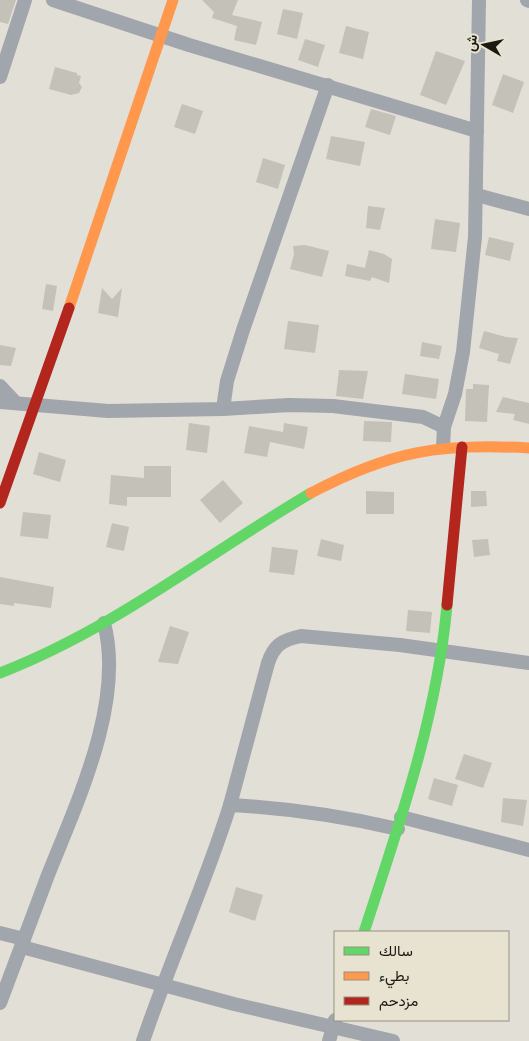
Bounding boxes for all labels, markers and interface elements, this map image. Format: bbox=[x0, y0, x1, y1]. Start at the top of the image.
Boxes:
north arrow bbox=[459, 20, 509, 70]
text: ش bbox=[462, 33, 481, 53]
legend bbox=[334, 931, 509, 1021]
text: سالك bbox=[379, 942, 413, 960]
text: بطيء bbox=[379, 967, 409, 989]
text: مزدحم bbox=[379, 992, 418, 1011]

